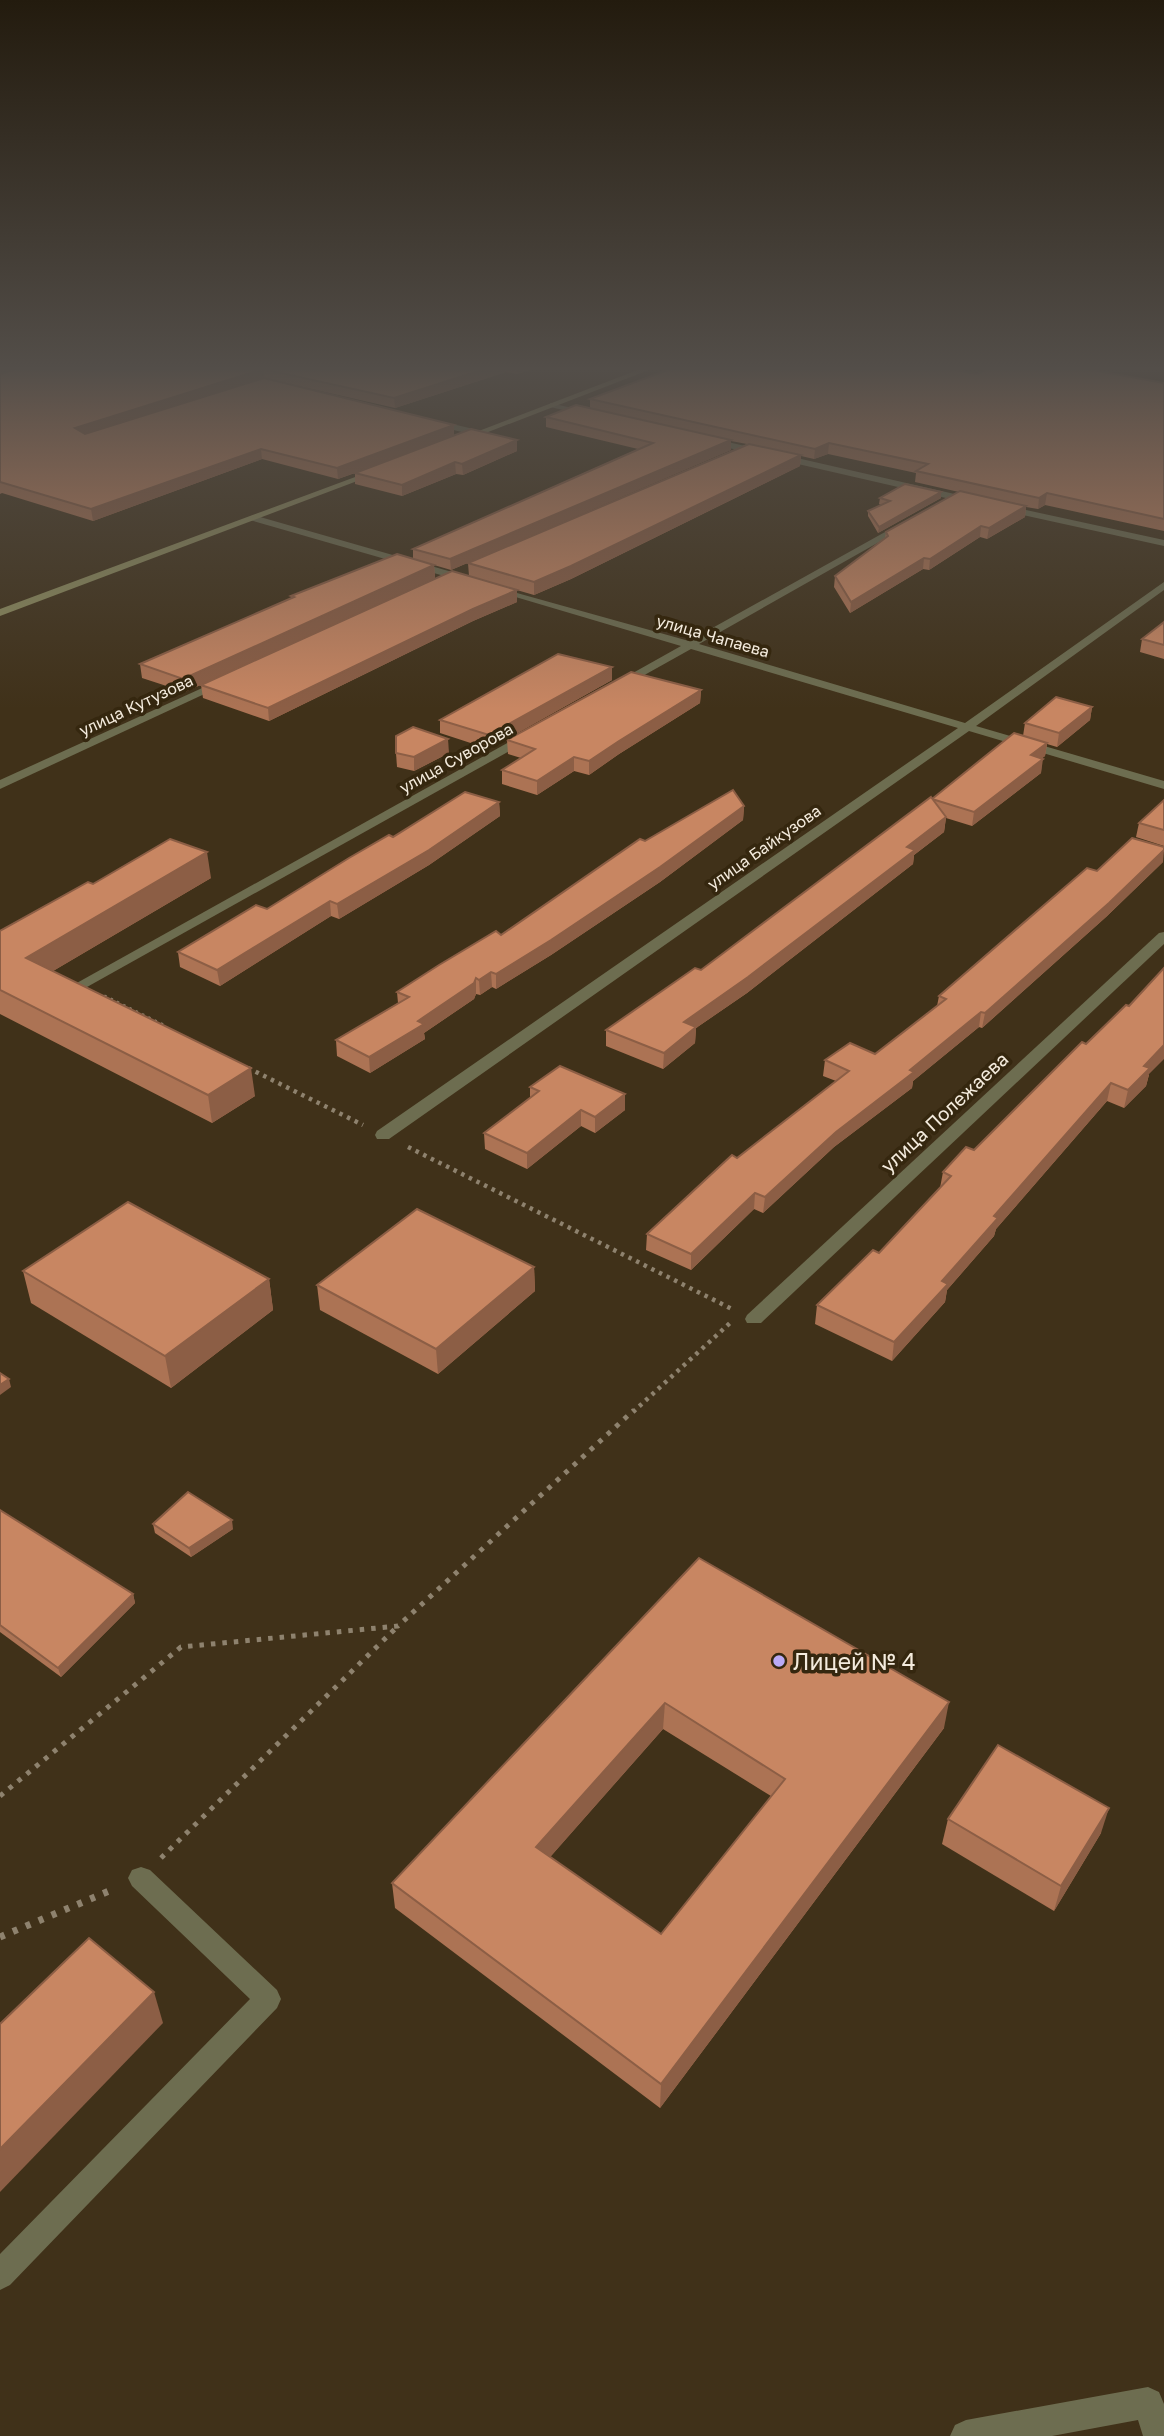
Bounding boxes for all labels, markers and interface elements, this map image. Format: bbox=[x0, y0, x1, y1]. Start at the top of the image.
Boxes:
street label: улица Чапаева bbox=[654, 610, 772, 662]
street label: улица Кутузова bbox=[76, 670, 196, 740]
street label: улица Суворова bbox=[396, 718, 516, 798]
street label: улица Байкузова bbox=[703, 800, 825, 894]
street label: улица Полежаева bbox=[876, 1047, 1012, 1177]
place label: Лицей № 4 bbox=[793, 1647, 916, 1675]
marker: Лицей № 4 bbox=[771, 1653, 787, 1669]

